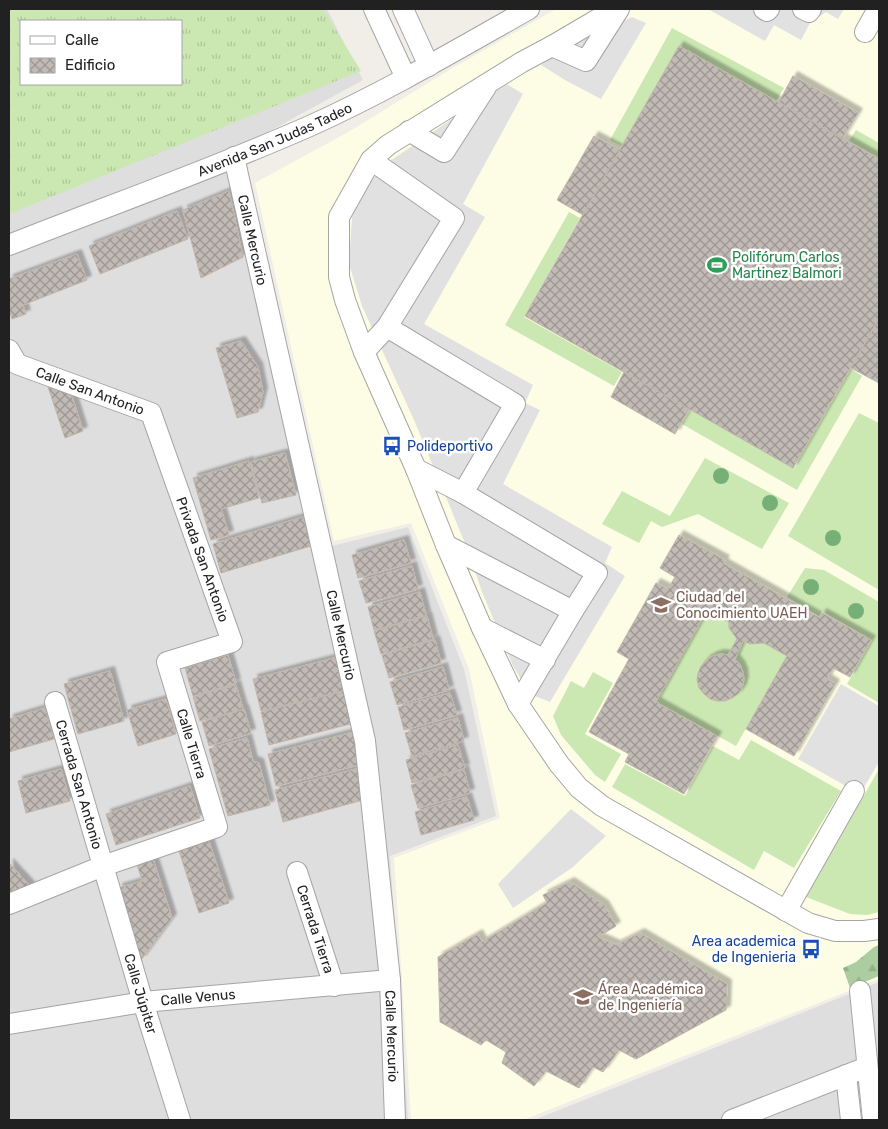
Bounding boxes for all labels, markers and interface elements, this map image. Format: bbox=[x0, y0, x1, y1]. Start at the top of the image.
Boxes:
legend bbox=[20, 20, 182, 85]
text: Calle bbox=[65, 31, 99, 49]
text: Edificio bbox=[65, 56, 115, 74]
street label: Avenida San Judas Tadeo bbox=[195, 99, 355, 180]
street label: Calle Mercurio bbox=[234, 193, 271, 287]
place label: Polifórum Carlos Martinez Balmori bbox=[732, 249, 842, 282]
sports icon: Polifórum Carlos Martinez Balmori bbox=[706, 254, 728, 276]
street label: Calle San Antonio bbox=[34, 363, 147, 418]
bus stop icon: Polideportivo bbox=[381, 435, 403, 457]
place label: Polideportivo bbox=[407, 438, 493, 455]
street label: Privada San Antonio bbox=[173, 494, 233, 624]
street label: Calle Mercurio bbox=[323, 588, 360, 682]
place label: Ciudad del Conocimiento UAEH bbox=[676, 589, 807, 622]
school or university icon: Ciudad del Conocimiento UAEH bbox=[650, 594, 672, 616]
street label: Calle Tierra bbox=[173, 707, 210, 781]
street label: Cerrada San Antonio bbox=[52, 718, 106, 851]
street label: Cerrada Tierra bbox=[293, 883, 338, 976]
place label: Area academica de Ingenieria bbox=[692, 933, 796, 966]
bus stop icon: Area academica de Ingenieria bbox=[800, 938, 822, 960]
street label: Calle Júpiter bbox=[121, 952, 161, 1036]
place label: Área Académica de Ingeniería bbox=[598, 980, 703, 1014]
street label: Calle Venus bbox=[160, 985, 236, 1009]
school or university icon: Área Académica de Ingeniería bbox=[572, 986, 594, 1008]
street label: Calle Mercurio bbox=[382, 990, 402, 1083]

